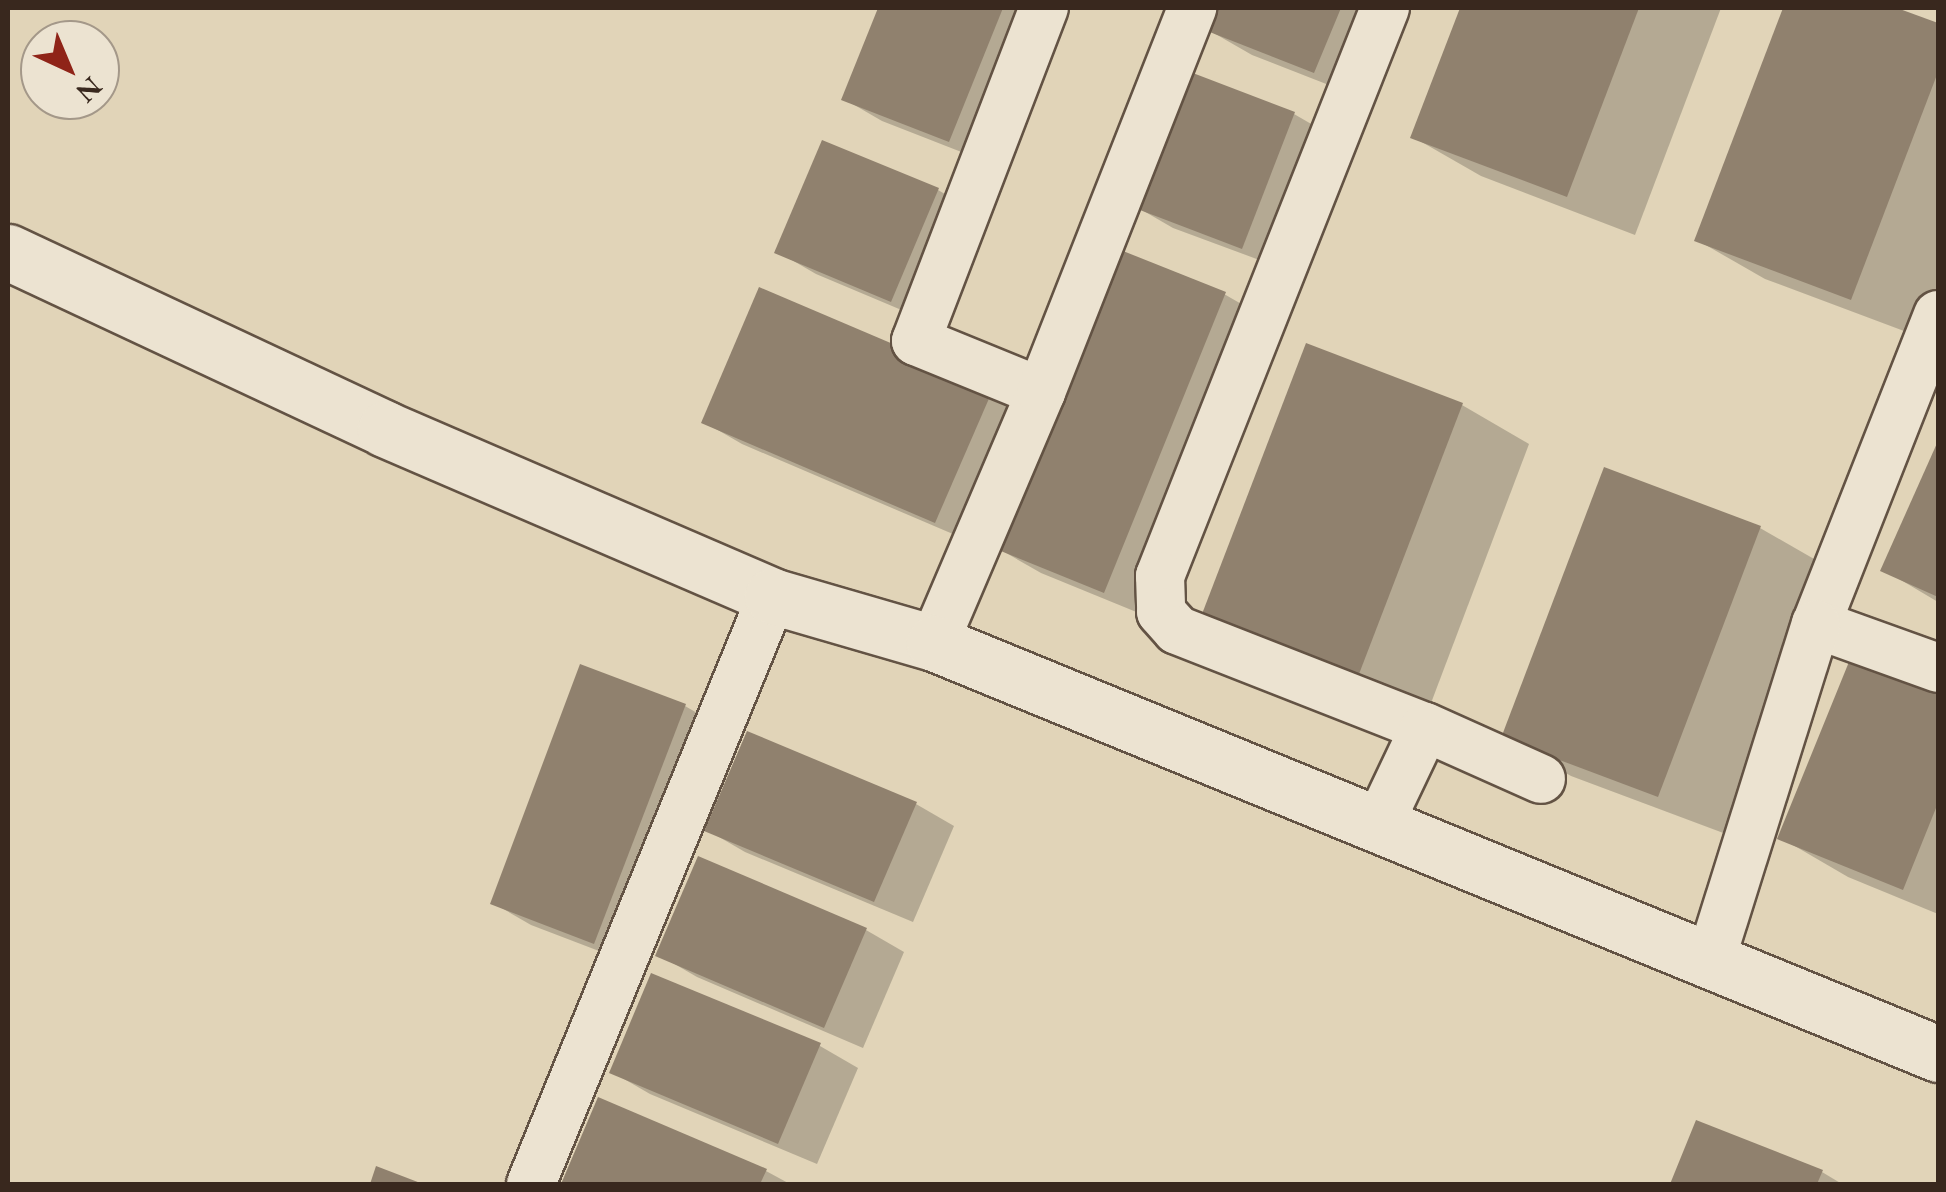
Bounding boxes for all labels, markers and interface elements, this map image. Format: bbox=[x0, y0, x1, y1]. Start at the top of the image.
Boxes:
north arrow bbox=[20, 20, 120, 120]
text: N bbox=[69, 69, 110, 111]

